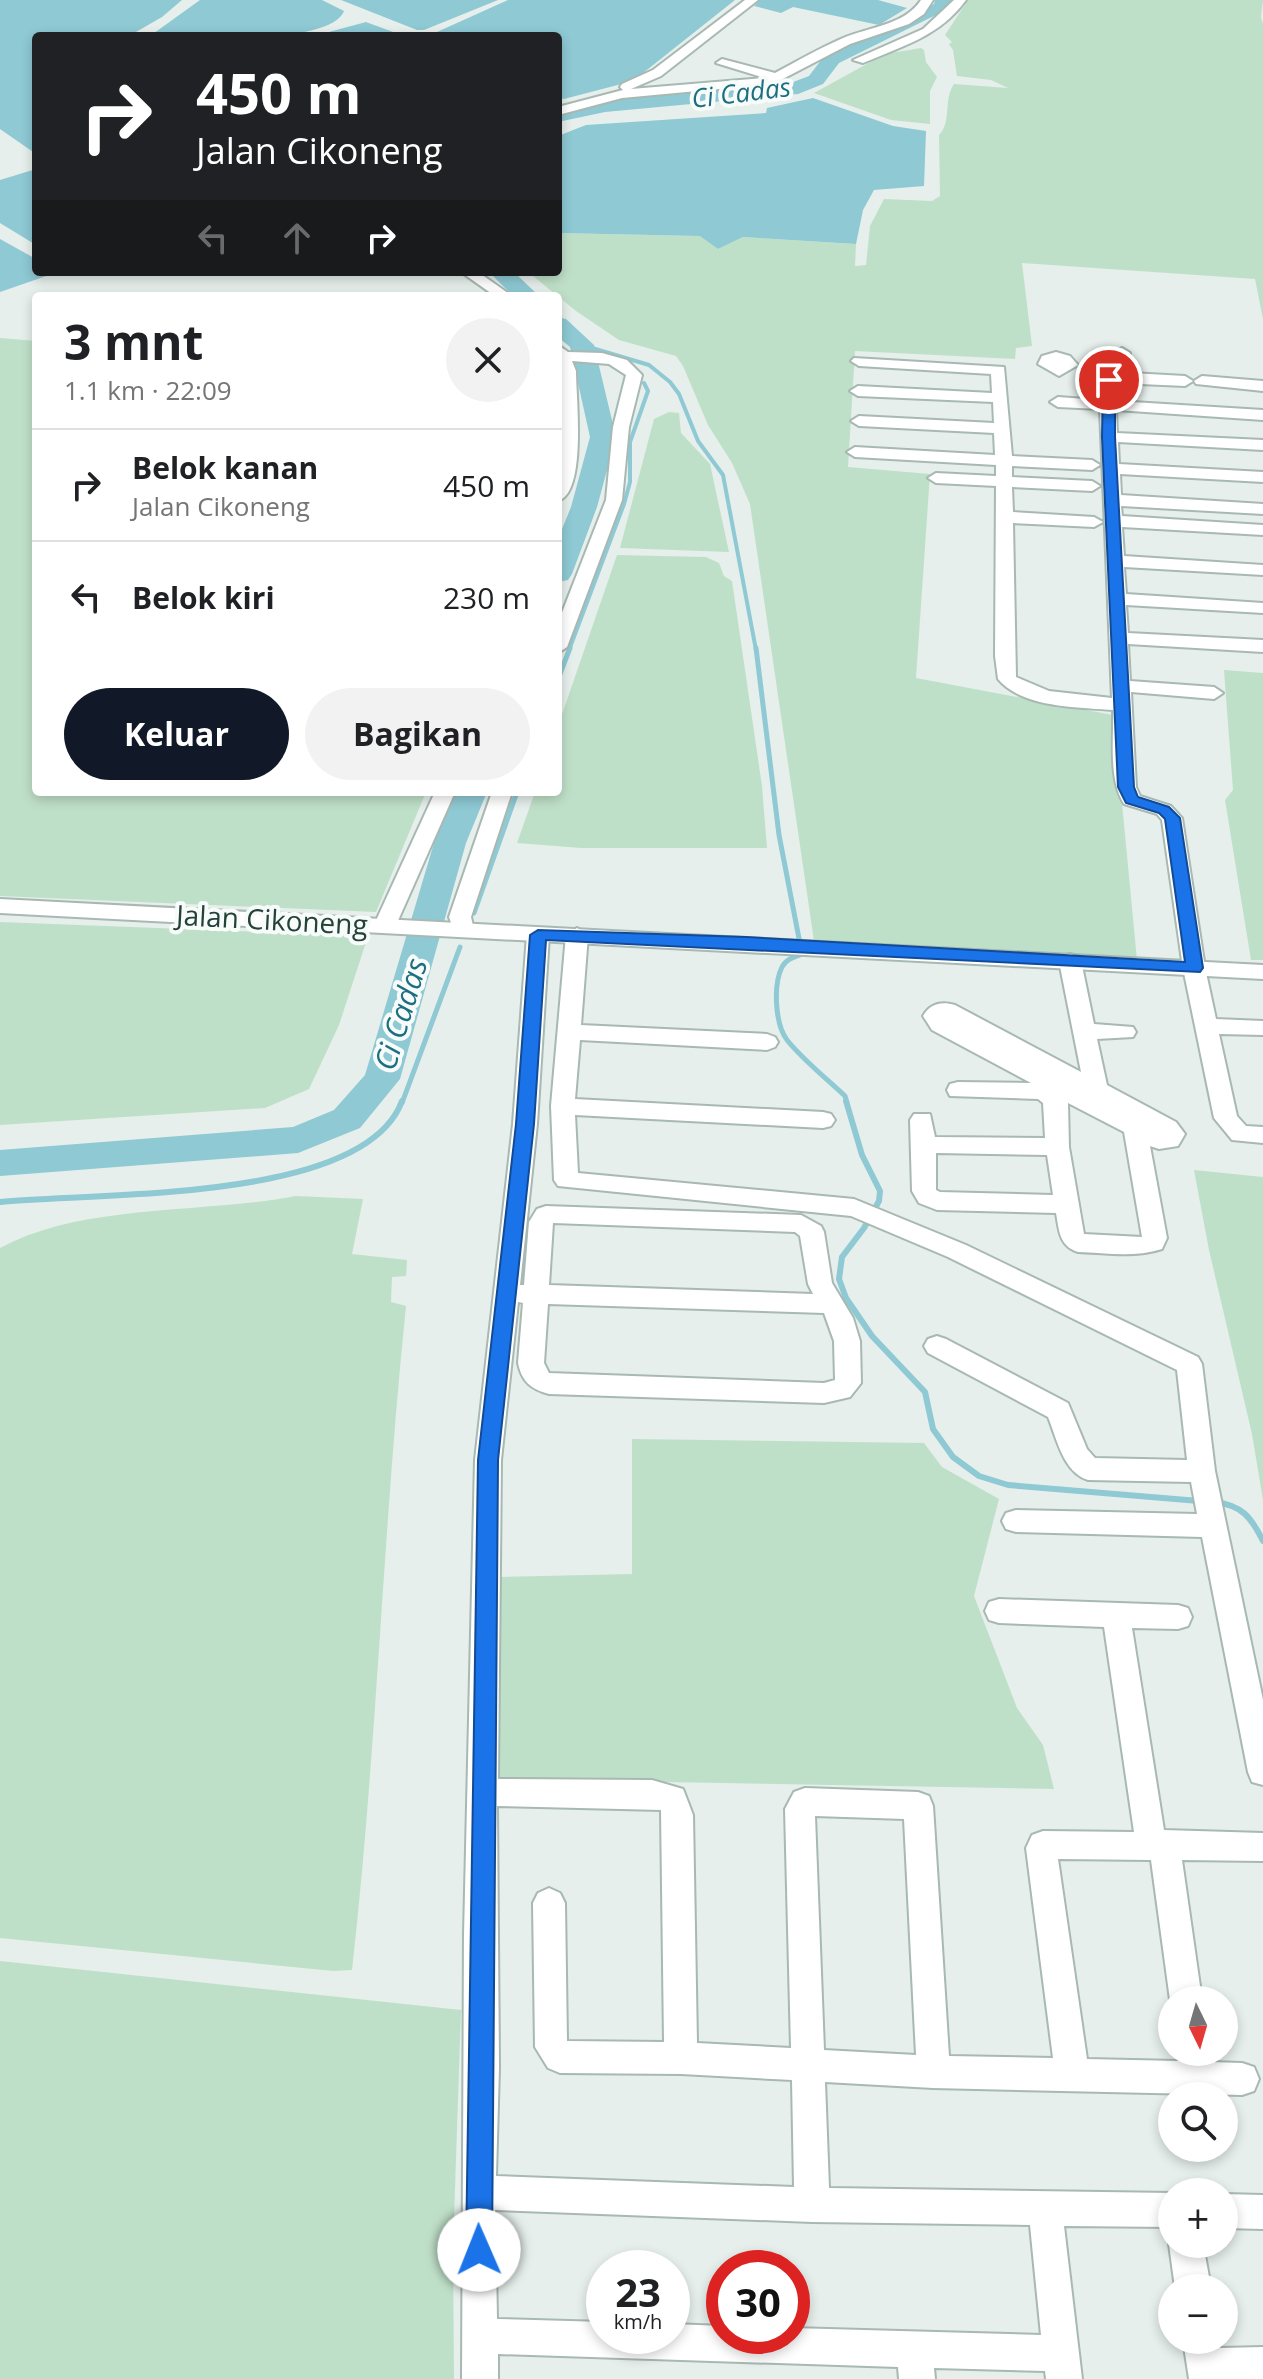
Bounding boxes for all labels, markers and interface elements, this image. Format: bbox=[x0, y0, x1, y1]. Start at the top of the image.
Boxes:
text: 450 m bbox=[196, 54, 362, 130]
icon: right bbox=[64, 64, 168, 168]
water label: Ci Cadas bbox=[689, 68, 793, 116]
text: Jalan Cikoneng bbox=[196, 126, 442, 175]
icon: left bbox=[191, 216, 235, 260]
icon: ahead bbox=[275, 216, 319, 260]
icon: right bbox=[359, 216, 403, 260]
text: 3 mnt bbox=[64, 309, 203, 374]
button: close bbox=[446, 318, 530, 402]
pin bbox=[1075, 346, 1143, 414]
icon: arrive bbox=[1087, 358, 1131, 402]
text: 1.1 km · 22:09 bbox=[64, 372, 232, 408]
text: Belok kanan bbox=[132, 447, 318, 488]
icon: right bbox=[64, 463, 108, 507]
text: 450 m bbox=[443, 465, 530, 506]
text: Jalan Cikoneng bbox=[132, 488, 310, 524]
icon: left bbox=[64, 575, 108, 619]
text: Belok kiri bbox=[132, 577, 275, 618]
text: 230 m bbox=[443, 577, 530, 618]
button: Keluar bbox=[64, 688, 289, 780]
button: Bagikan bbox=[305, 688, 530, 780]
street label: Jalan Cikoneng bbox=[172, 895, 369, 943]
water label: Ci Cadas bbox=[364, 953, 436, 1075]
north arrow bbox=[1158, 1986, 1238, 2066]
map controls bbox=[1158, 1986, 1238, 2354]
button: search bbox=[1158, 2082, 1238, 2162]
button: + bbox=[1158, 2178, 1238, 2258]
position arrow bbox=[437, 2208, 521, 2292]
speed limit sign: 30 bbox=[706, 2250, 810, 2354]
text: 23 bbox=[615, 2264, 661, 2319]
button: − bbox=[1158, 2274, 1238, 2354]
text: km/h bbox=[614, 2308, 662, 2335]

